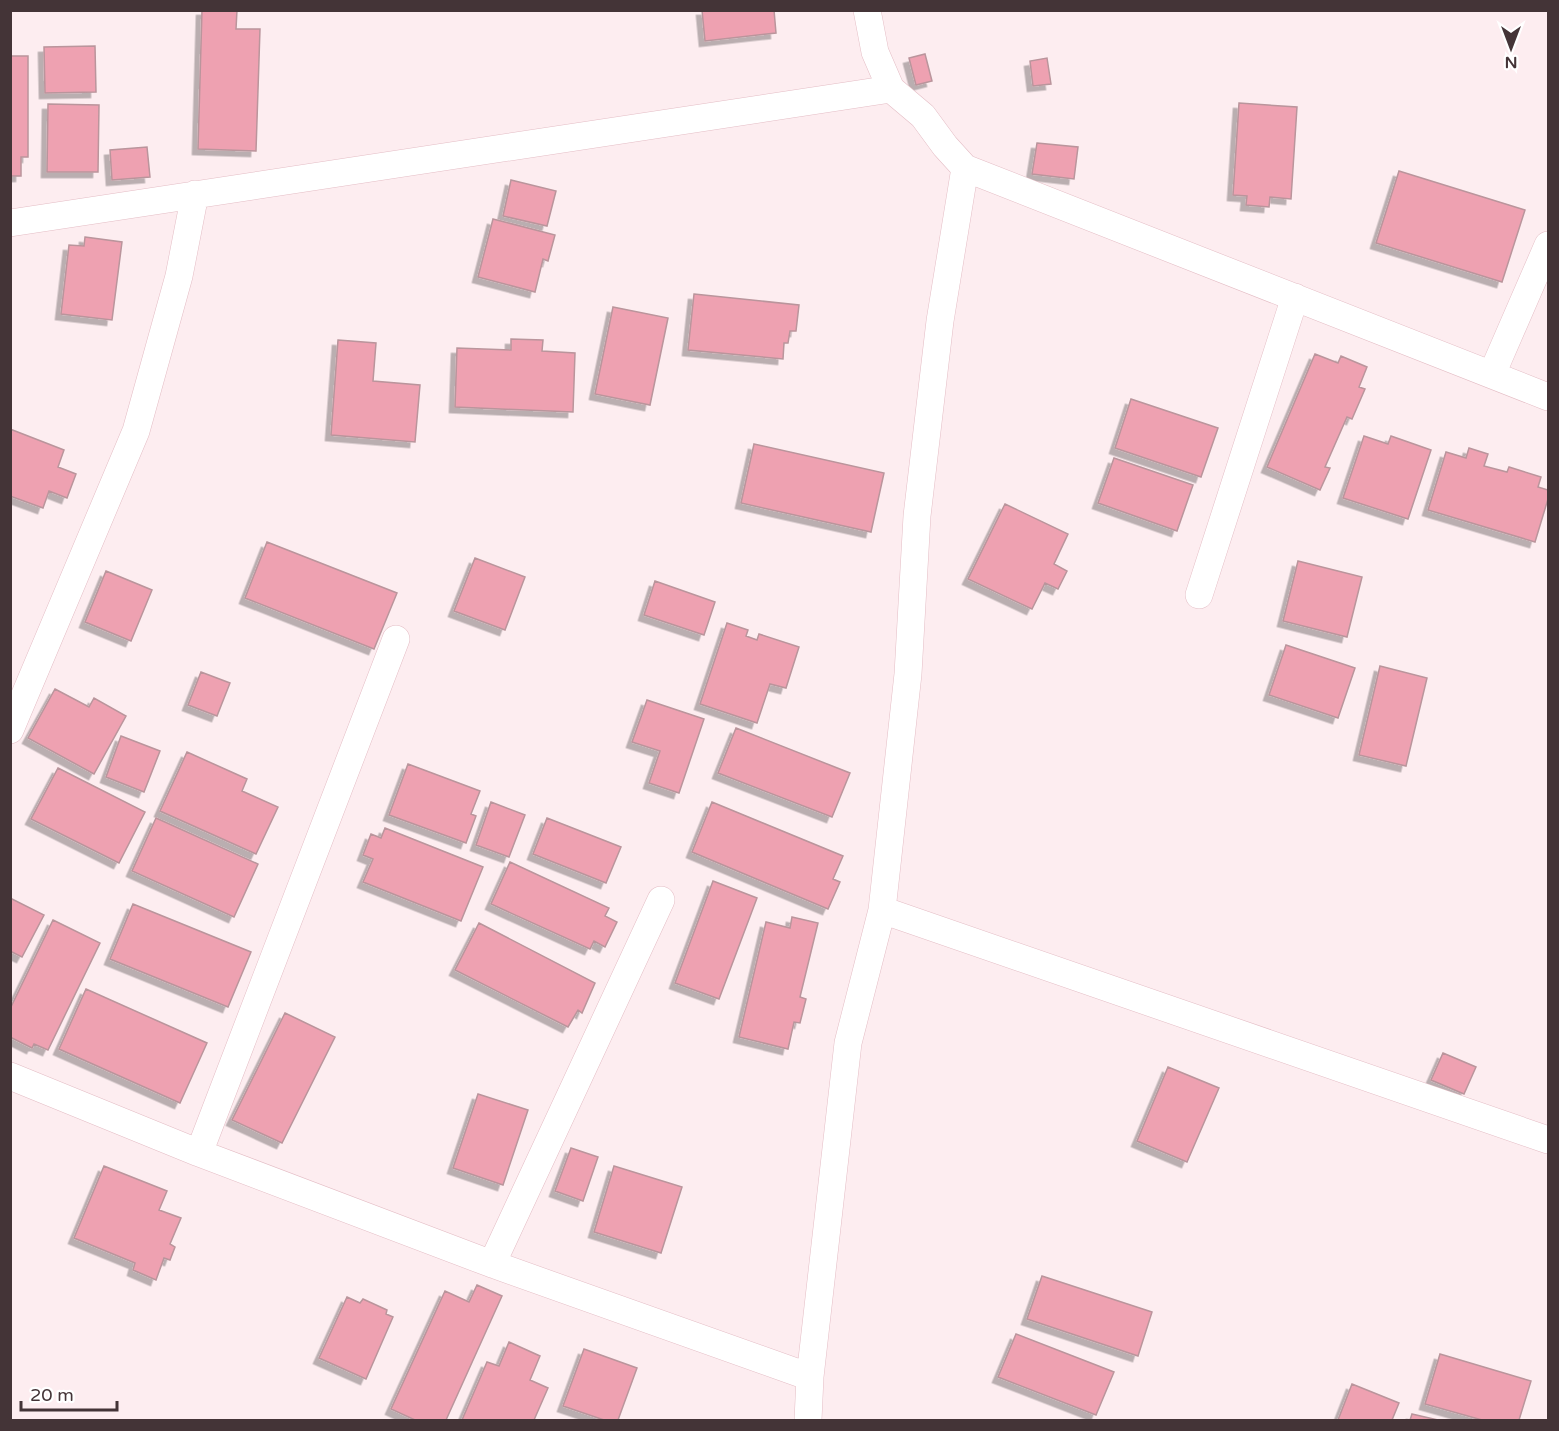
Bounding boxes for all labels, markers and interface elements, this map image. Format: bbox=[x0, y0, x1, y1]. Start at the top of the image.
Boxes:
north arrow bbox=[1481, 18, 1541, 78]
text: N bbox=[1505, 52, 1517, 72]
scale bar bbox=[21, 1374, 117, 1412]
text: 20 m bbox=[30, 1384, 74, 1406]

